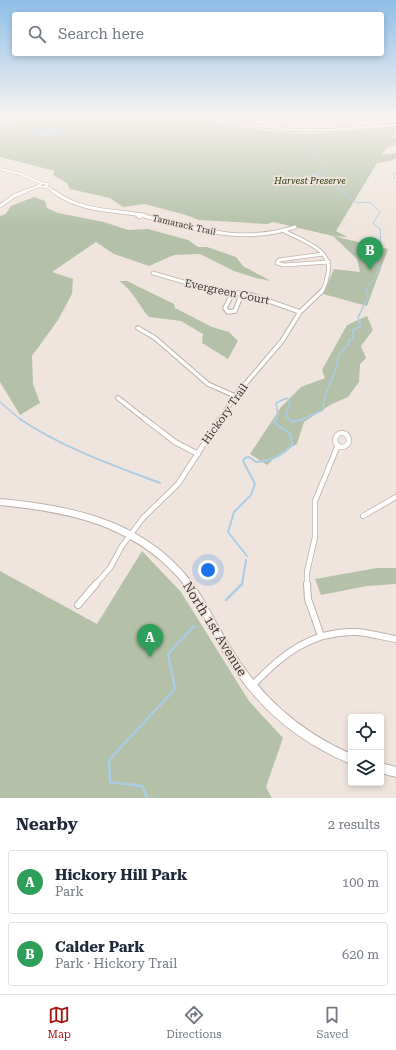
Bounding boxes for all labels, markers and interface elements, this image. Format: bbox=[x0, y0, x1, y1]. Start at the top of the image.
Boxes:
search box bbox=[12, 12, 384, 56]
icon: search bbox=[26, 23, 48, 45]
text: Search here bbox=[58, 25, 144, 43]
park label: Harvest Preserve bbox=[273, 176, 346, 186]
street label: Tamarack Trail bbox=[151, 213, 217, 237]
pin: B bbox=[357, 237, 383, 270]
street label: Evergreen Court bbox=[183, 277, 271, 307]
street label: Hickory Trail bbox=[199, 381, 251, 447]
your location bbox=[198, 560, 218, 580]
street label: North 1st Avenue bbox=[180, 579, 250, 679]
pin: A bbox=[137, 624, 163, 657]
map controls bbox=[348, 714, 384, 786]
button: locate bbox=[348, 714, 384, 750]
button: layers bbox=[348, 750, 384, 786]
text: Nearby bbox=[16, 814, 78, 834]
text: 2 results bbox=[328, 817, 380, 832]
text: Hickory Hill Park bbox=[55, 866, 187, 884]
text: A bbox=[25, 875, 35, 890]
text: 100 m bbox=[342, 875, 379, 890]
text: Park bbox=[55, 884, 84, 899]
text: Calder Park bbox=[55, 938, 145, 956]
text: B bbox=[25, 947, 35, 962]
text: 620 m bbox=[342, 947, 379, 962]
text: Park · Hickory Trail bbox=[55, 956, 177, 971]
tab: Map bbox=[48, 1004, 71, 1041]
tab: Directions bbox=[166, 1004, 221, 1041]
tab: Saved bbox=[317, 1004, 348, 1041]

